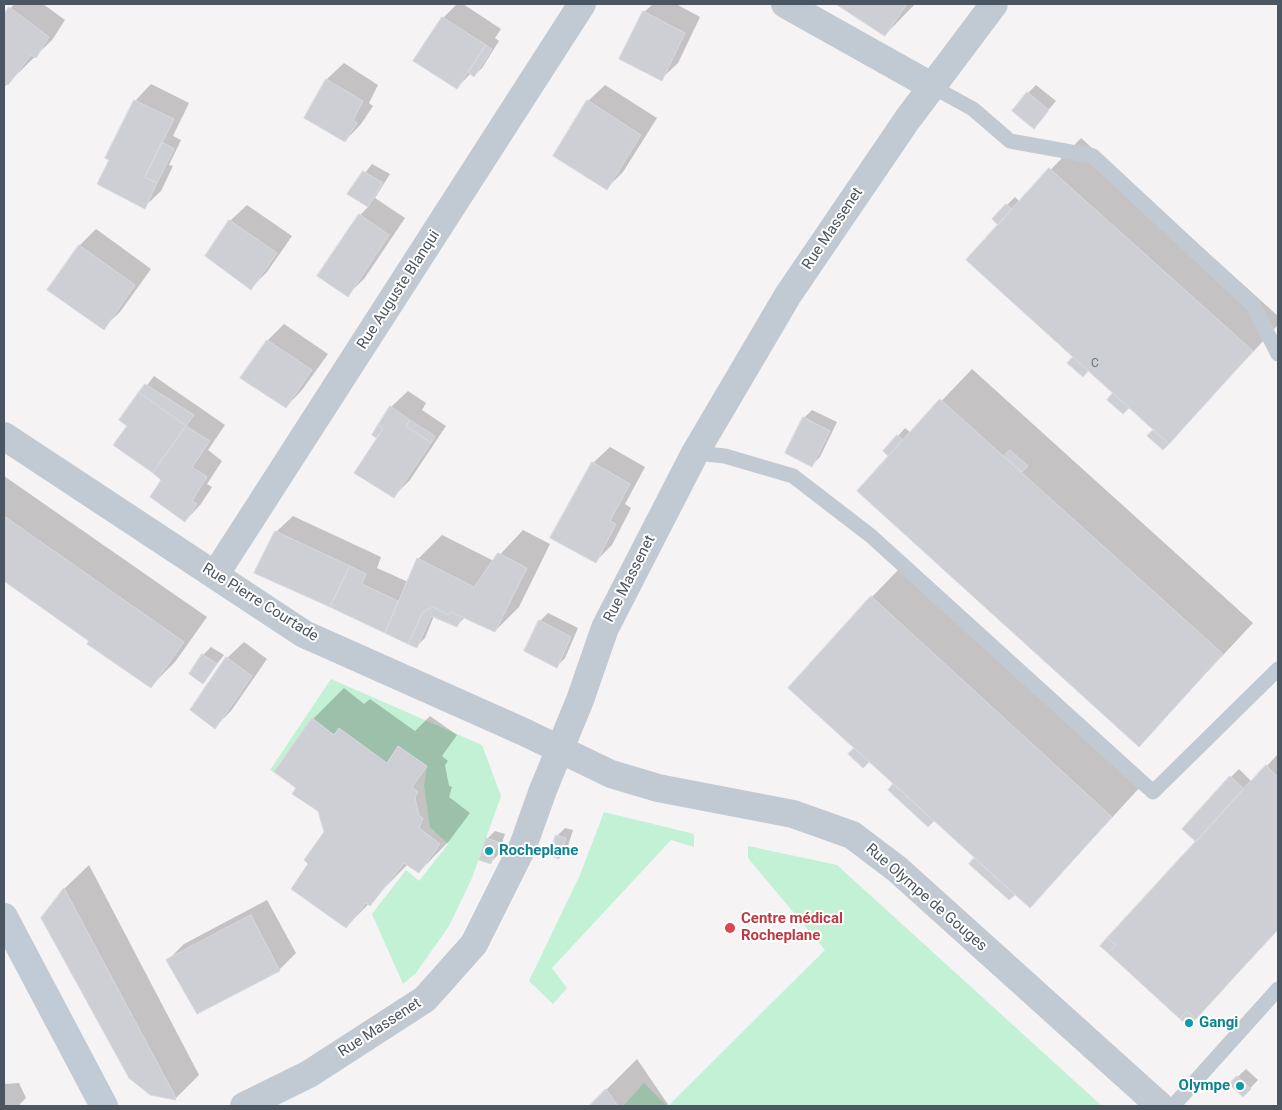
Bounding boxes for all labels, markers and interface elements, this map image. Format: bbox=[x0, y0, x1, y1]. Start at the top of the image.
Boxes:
street label: Rue Massenet bbox=[799, 185, 867, 273]
street label: Rue Auguste Blanqui bbox=[354, 227, 444, 353]
house number: C bbox=[1091, 357, 1099, 371]
street label: Rue Massenet bbox=[600, 533, 660, 625]
street label: Rue Pierre Courtade bbox=[199, 560, 321, 646]
street label: Rue Olympe de Gouges bbox=[862, 840, 990, 956]
place label: Rocheplane bbox=[499, 842, 578, 860]
marker: Rocheplane bbox=[483, 845, 495, 857]
place label: Centre médical Rocheplane bbox=[741, 910, 843, 945]
marker: Centre médical Rocheplane bbox=[723, 921, 737, 935]
street label: Rue Massenet bbox=[335, 995, 425, 1061]
place label: Gangi bbox=[1199, 1014, 1238, 1032]
marker: Gangi bbox=[1183, 1017, 1195, 1029]
place label: Olympe bbox=[1179, 1077, 1230, 1095]
marker: Olympe bbox=[1234, 1080, 1246, 1092]

